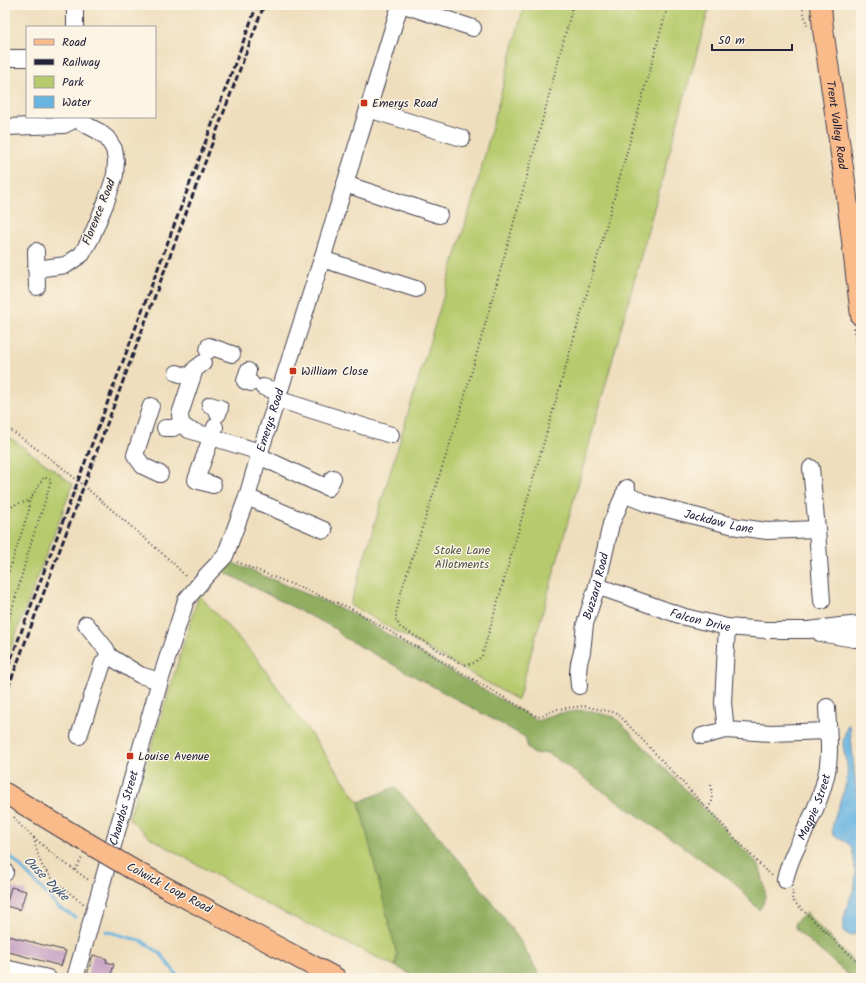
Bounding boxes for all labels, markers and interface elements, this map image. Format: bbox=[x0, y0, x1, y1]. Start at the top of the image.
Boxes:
legend bbox=[26, 26, 156, 118]
scale bar bbox=[712, 26, 792, 52]
text: 50 m bbox=[718, 31, 745, 50]
text: Road bbox=[62, 33, 87, 52]
text: Railway bbox=[62, 53, 100, 72]
text: Park bbox=[62, 73, 84, 92]
street label: Trent Valley Road bbox=[821, 79, 853, 172]
text: Water bbox=[62, 93, 92, 112]
place label: Emerys Road bbox=[372, 94, 439, 113]
marker: Emerys Road bbox=[359, 98, 369, 108]
street label: Florence Road bbox=[77, 175, 121, 248]
place label: William Close bbox=[301, 362, 369, 381]
marker: William Close bbox=[288, 366, 298, 376]
street label: Emerys Road bbox=[251, 385, 290, 454]
street label: Jackdaw Lane bbox=[682, 504, 755, 539]
park label: Stoke Lane Allotments bbox=[434, 541, 491, 574]
street label: Buzzard Road bbox=[577, 550, 614, 622]
street label: Falcon Drive bbox=[667, 603, 732, 637]
place label: Louise Avenue bbox=[138, 747, 210, 766]
marker: Louise Avenue bbox=[125, 751, 135, 761]
street label: Chandos Street bbox=[104, 768, 144, 848]
street label: Magpie Street bbox=[792, 771, 836, 843]
water label: Ouse Dyke bbox=[18, 851, 74, 907]
street label: Colwick Loop Road bbox=[123, 857, 216, 919]

